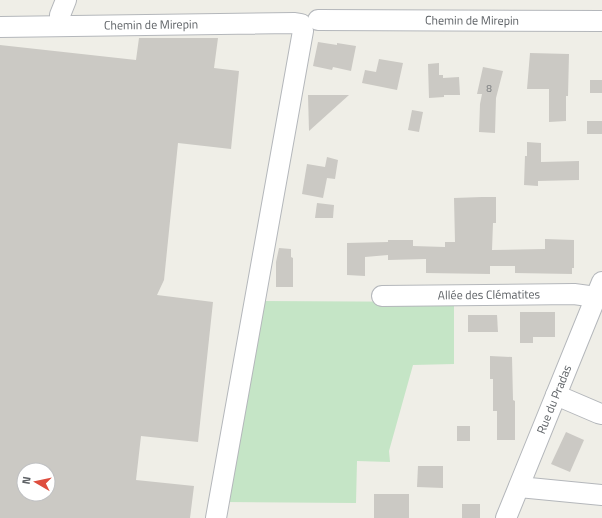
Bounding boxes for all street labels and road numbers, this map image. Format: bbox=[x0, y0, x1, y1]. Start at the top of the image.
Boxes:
street label: Chemin de Mirepin bbox=[425, 10, 519, 30]
street label: Chemin de Mirepin bbox=[104, 14, 198, 35]
street label: Allée des Clématites bbox=[438, 284, 541, 304]
street label: Rue du Pradas bbox=[531, 361, 576, 437]

